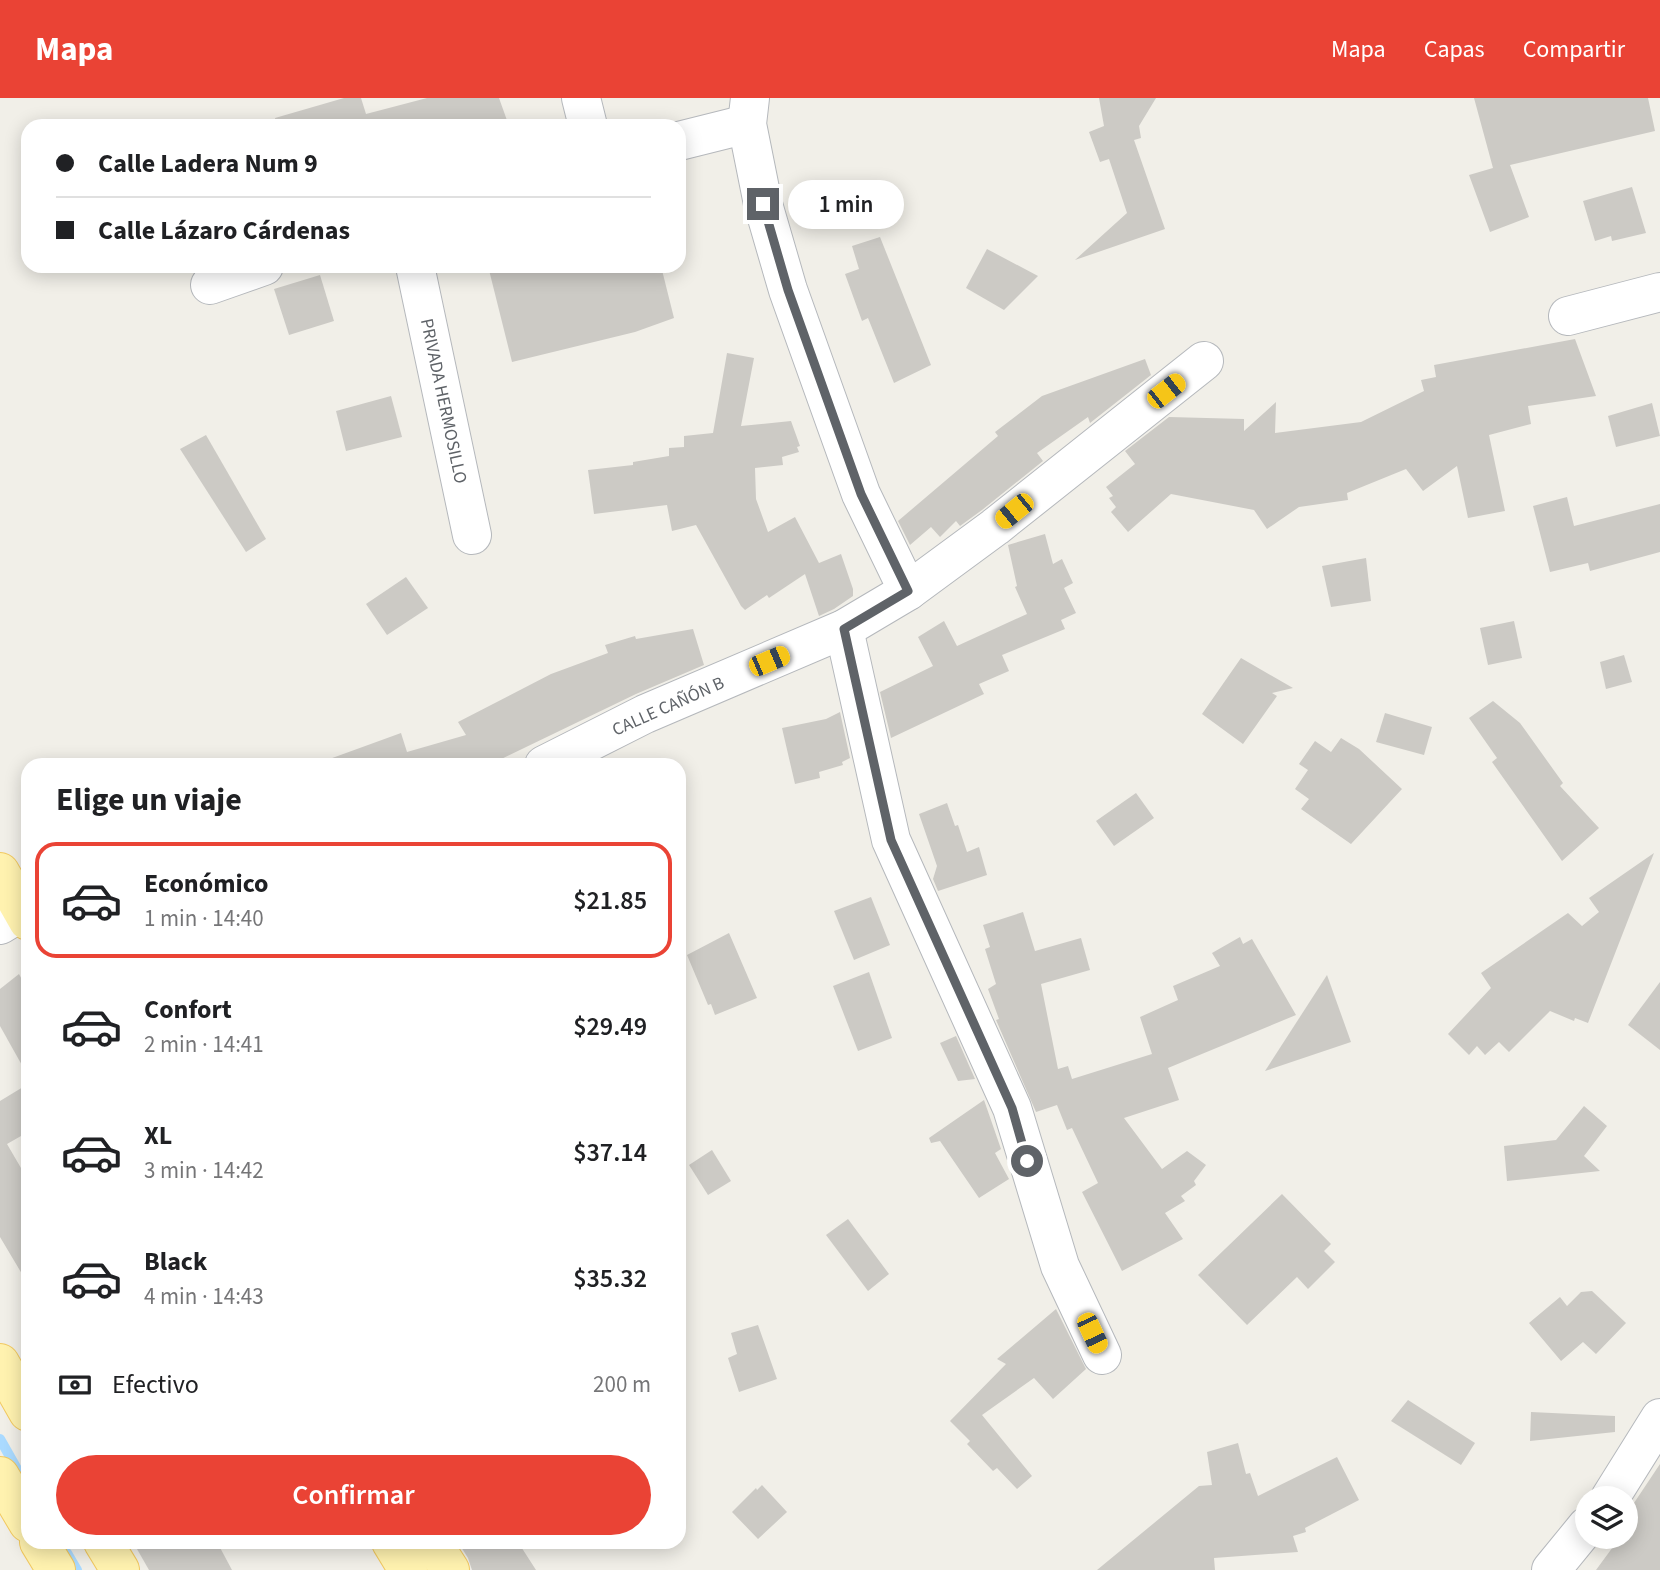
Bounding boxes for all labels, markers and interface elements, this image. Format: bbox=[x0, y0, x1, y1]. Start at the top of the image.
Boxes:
text: Mapa bbox=[35, 26, 113, 73]
text: Mapa bbox=[1331, 32, 1386, 67]
text: Capas bbox=[1424, 32, 1485, 67]
text: Compartir bbox=[1523, 32, 1625, 67]
text: Calle Ladera Num 9 bbox=[98, 145, 318, 182]
callout: 1 min bbox=[788, 180, 903, 228]
route end bbox=[747, 188, 779, 220]
text: 1 min bbox=[819, 188, 873, 221]
text: Calle Lázaro Cárdenas bbox=[98, 212, 350, 249]
street label: PRIVADA HERMOSILLO bbox=[414, 316, 473, 486]
car bbox=[1143, 370, 1190, 412]
car bbox=[992, 490, 1037, 532]
car bbox=[746, 643, 793, 679]
street label: CALLE CAÑÓN B bbox=[608, 671, 728, 742]
text: Elige un viaje bbox=[56, 777, 242, 823]
text: Económico bbox=[144, 865, 269, 902]
icon: car bbox=[60, 869, 123, 932]
text: $21.85 bbox=[573, 882, 647, 919]
text: 1 min · 14:40 bbox=[144, 902, 264, 935]
text: Confort bbox=[144, 991, 232, 1028]
icon: car bbox=[60, 995, 123, 1058]
text: $29.49 bbox=[573, 1008, 647, 1045]
text: 2 min · 14:41 bbox=[144, 1028, 264, 1061]
text: XL bbox=[144, 1117, 172, 1154]
icon: car bbox=[60, 1121, 123, 1184]
text: $37.14 bbox=[573, 1134, 647, 1171]
route start bbox=[1011, 1145, 1043, 1177]
text: 3 min · 14:42 bbox=[144, 1154, 264, 1187]
text: Black bbox=[144, 1243, 207, 1280]
icon: car bbox=[60, 1247, 123, 1310]
text: $35.32 bbox=[573, 1260, 647, 1297]
text: 4 min · 14:43 bbox=[144, 1280, 264, 1313]
car bbox=[1074, 1310, 1111, 1356]
icon: cash bbox=[56, 1366, 94, 1404]
text: Efectivo bbox=[112, 1366, 199, 1403]
text: 200 m bbox=[593, 1368, 651, 1401]
button: Confirmar bbox=[56, 1455, 651, 1535]
map controls bbox=[1575, 1486, 1638, 1549]
button: layers bbox=[1575, 1486, 1638, 1549]

